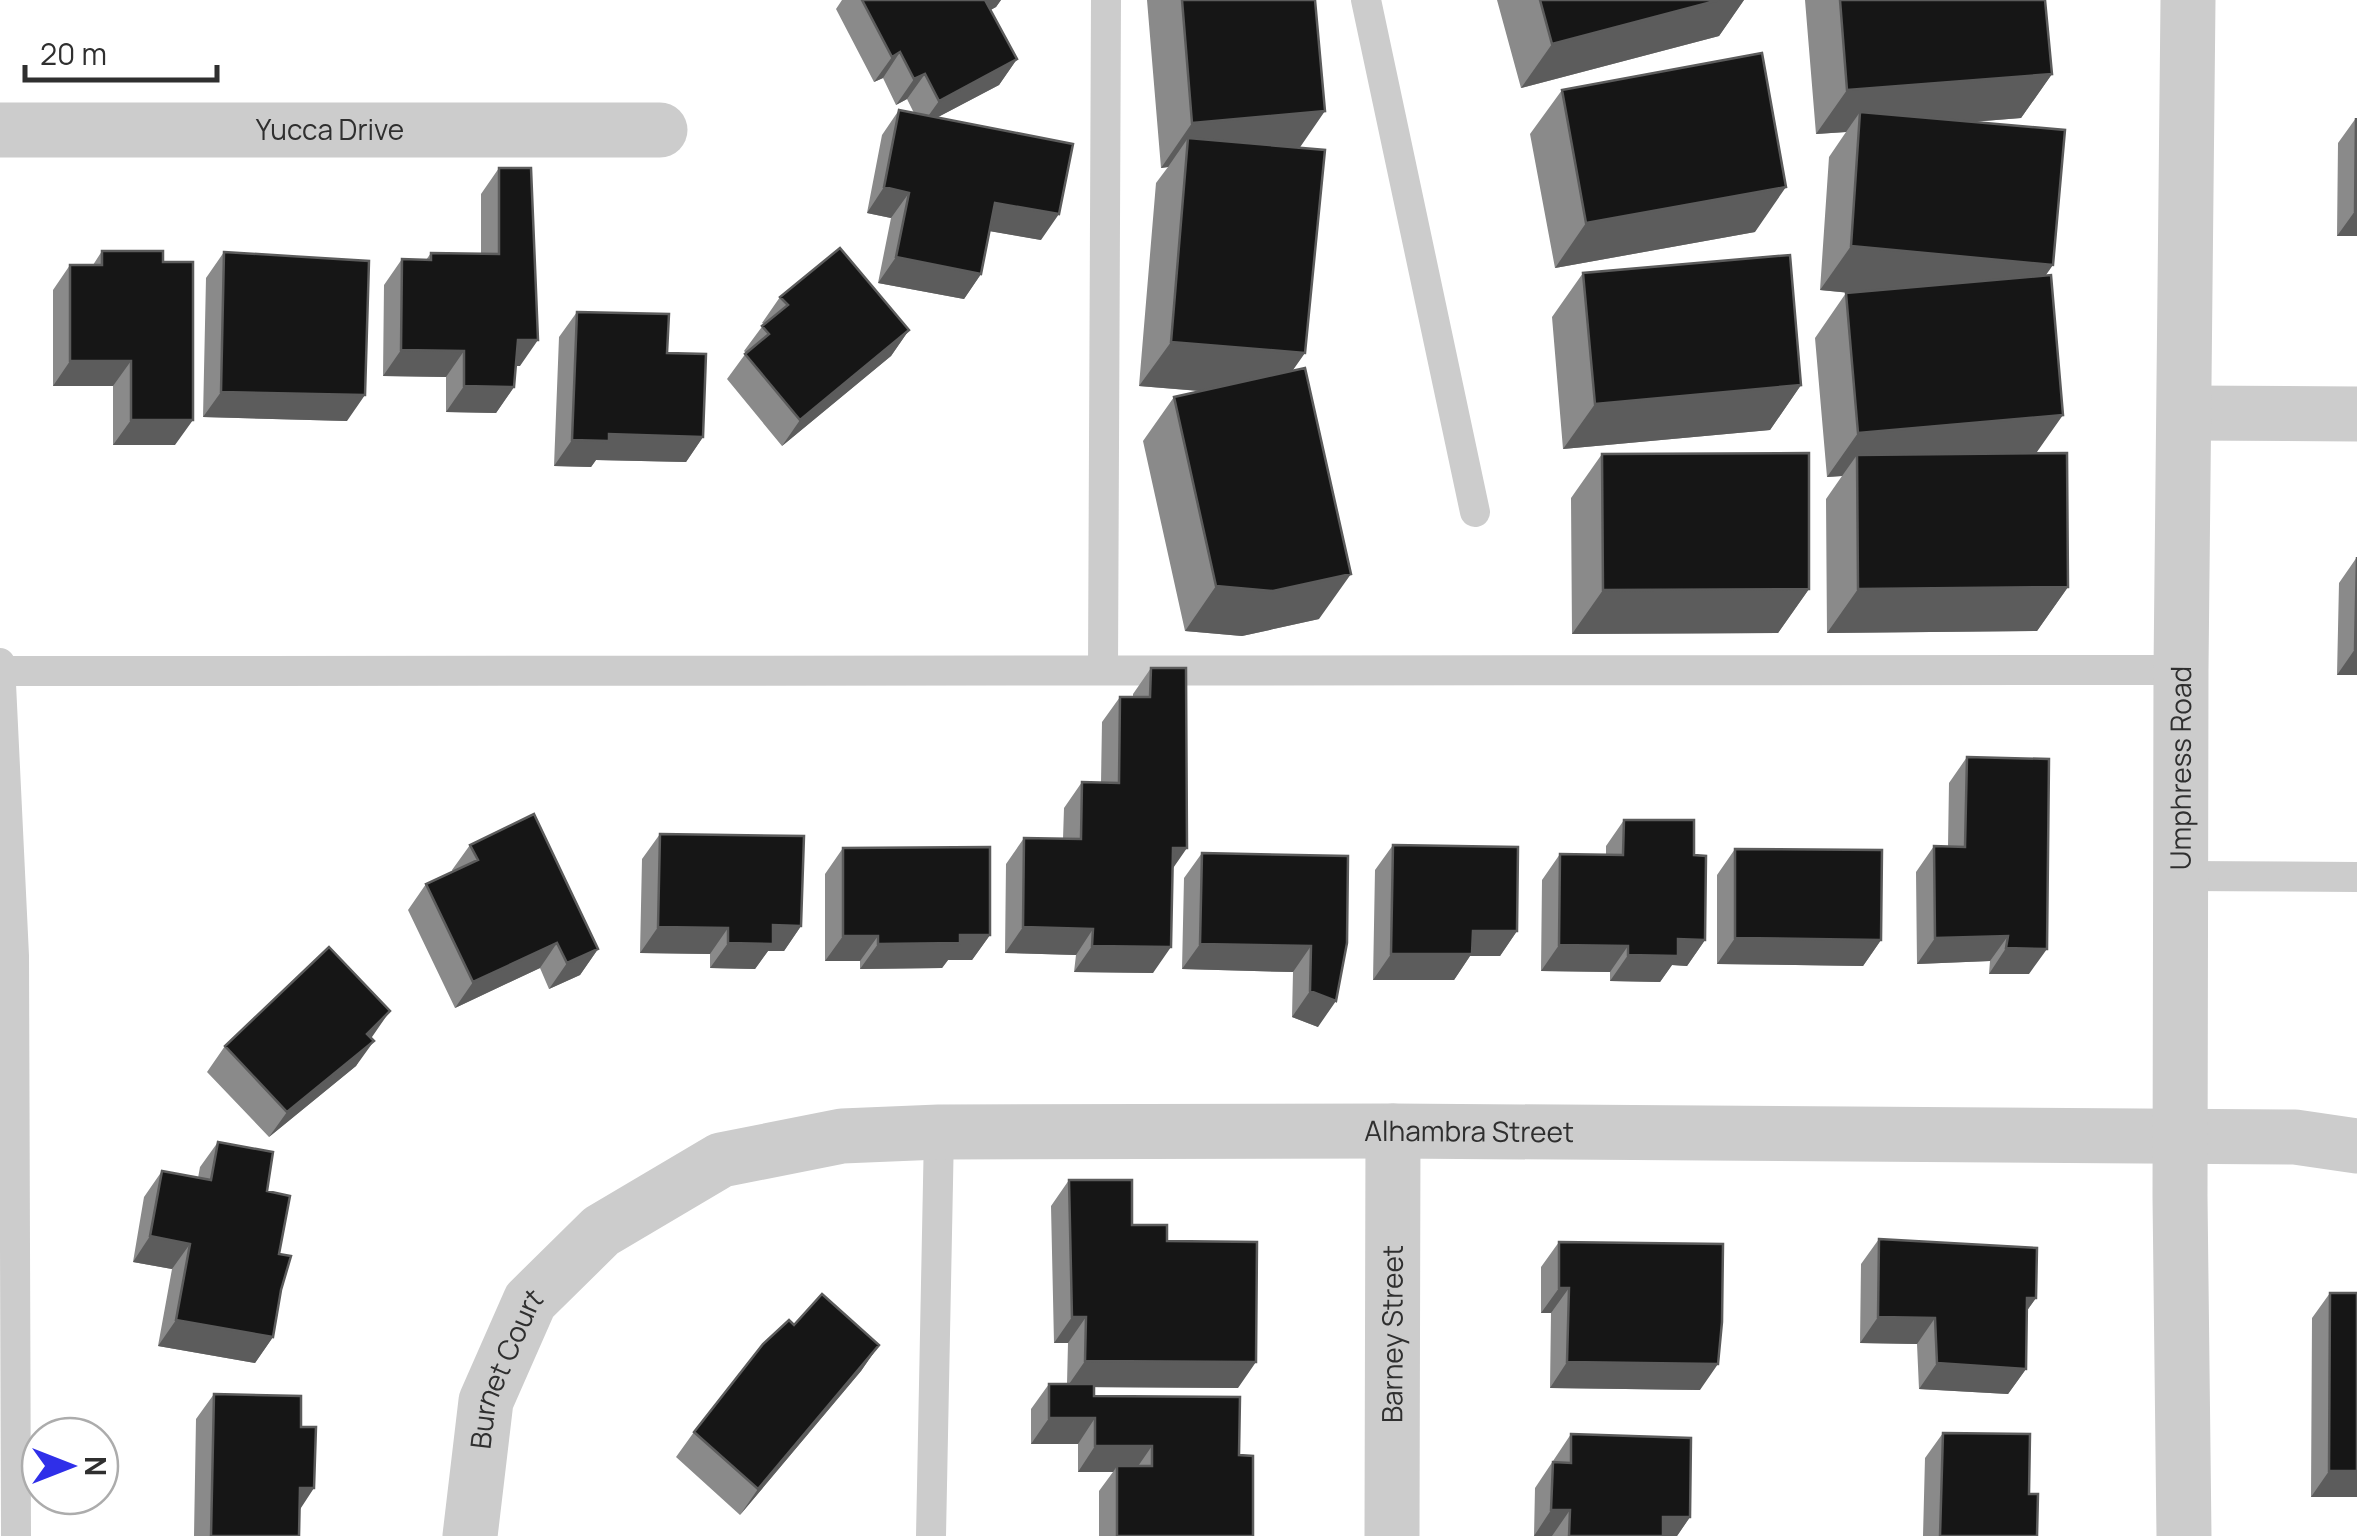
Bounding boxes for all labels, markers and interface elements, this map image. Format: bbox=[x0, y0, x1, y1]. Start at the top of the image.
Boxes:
scale bar bbox=[25, 20, 218, 82]
text: 20 m bbox=[40, 33, 107, 74]
street label: Yucca Drive bbox=[256, 110, 404, 148]
street label: Umphress Road bbox=[2161, 666, 2199, 870]
street label: Alhambra Street bbox=[1364, 1111, 1574, 1150]
street label: Barney Street bbox=[1372, 1245, 1411, 1423]
street label: Burnet Court bbox=[460, 1279, 550, 1451]
north arrow bbox=[20, 1416, 120, 1516]
text: N bbox=[77, 1456, 115, 1476]

